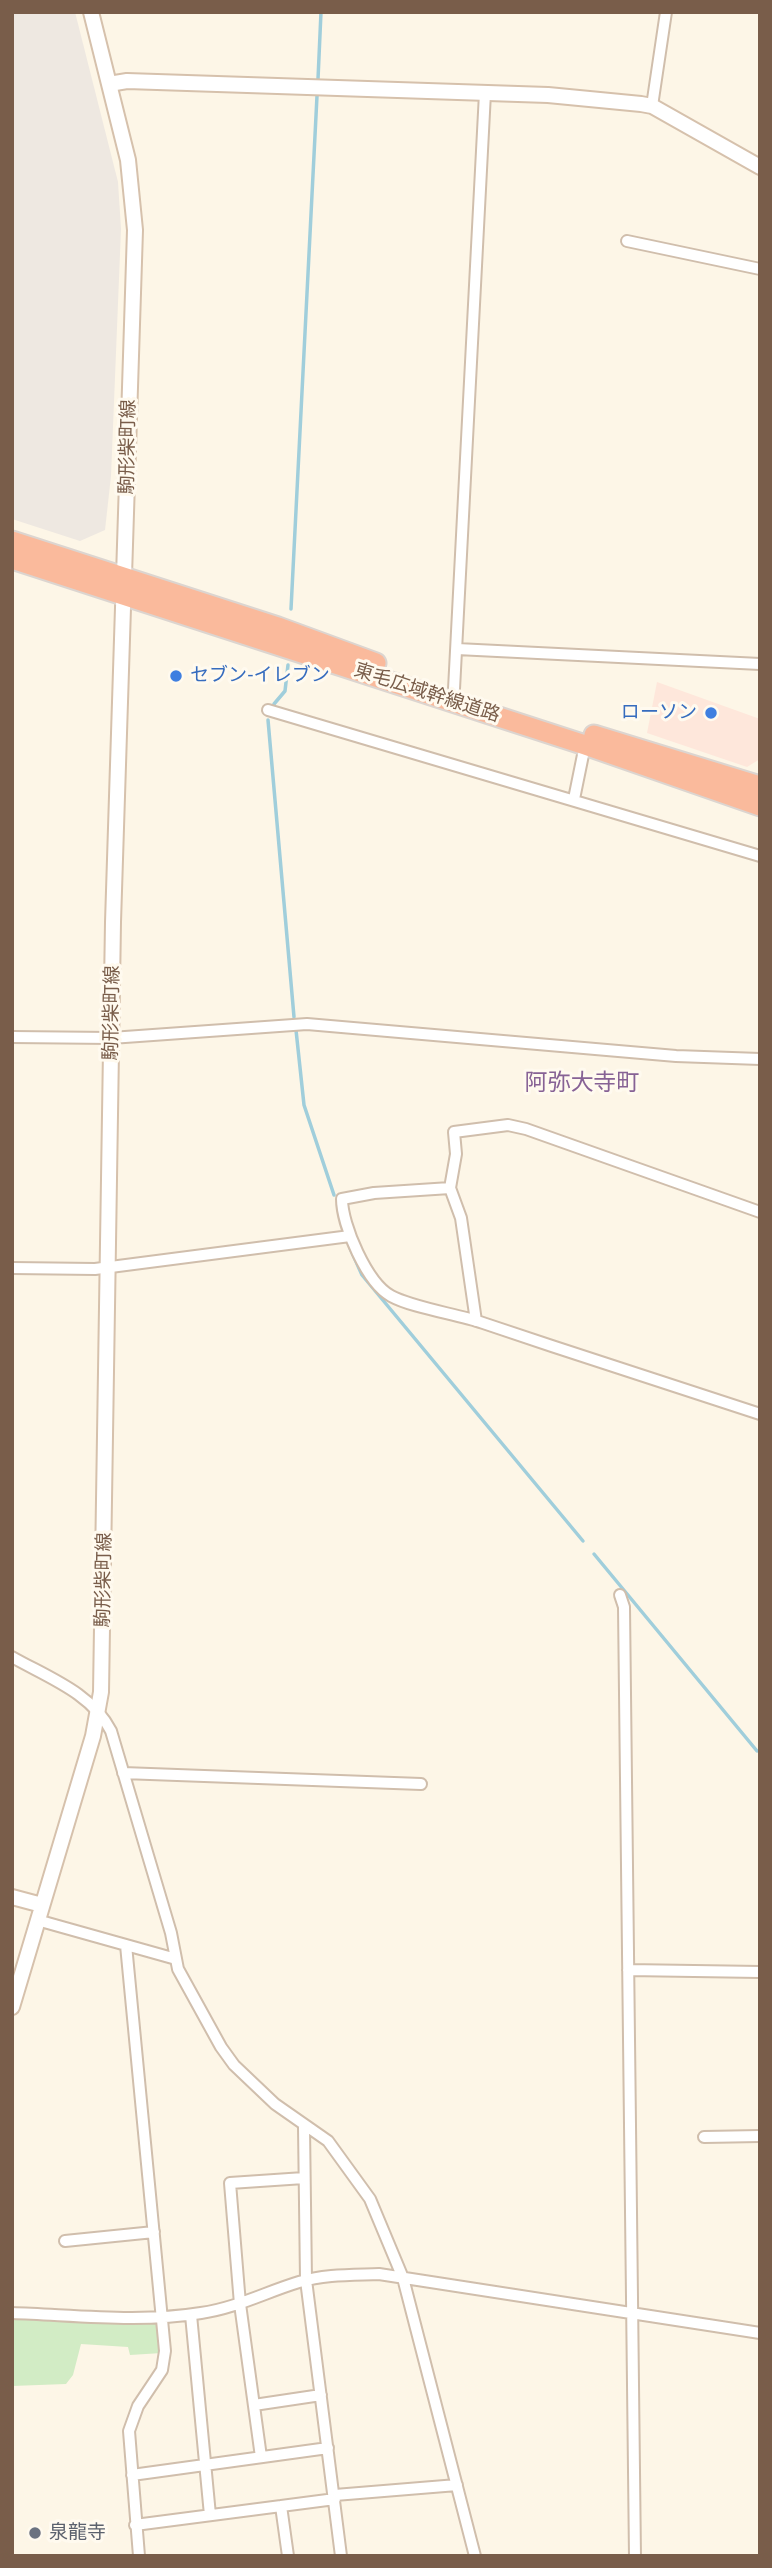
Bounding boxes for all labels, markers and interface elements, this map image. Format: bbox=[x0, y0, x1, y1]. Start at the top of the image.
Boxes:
street label: 駒形柴町線 bbox=[116, 399, 140, 495]
street label: 東毛広域幹線道路 bbox=[351, 659, 503, 727]
place label: セブン-イレブン bbox=[190, 665, 330, 687]
marker: セブン-イレブン bbox=[168, 668, 184, 684]
place label: ローソン bbox=[621, 702, 697, 724]
marker: ローソン bbox=[703, 705, 719, 721]
street label: 駒形柴町線 bbox=[100, 965, 124, 1061]
district label: 阿弥大寺町 bbox=[525, 1069, 639, 1097]
street label: 駒形柴町線 bbox=[92, 1532, 116, 1628]
place label: 泉龍寺 bbox=[49, 2522, 106, 2544]
marker: 泉龍寺 bbox=[27, 2525, 43, 2541]

